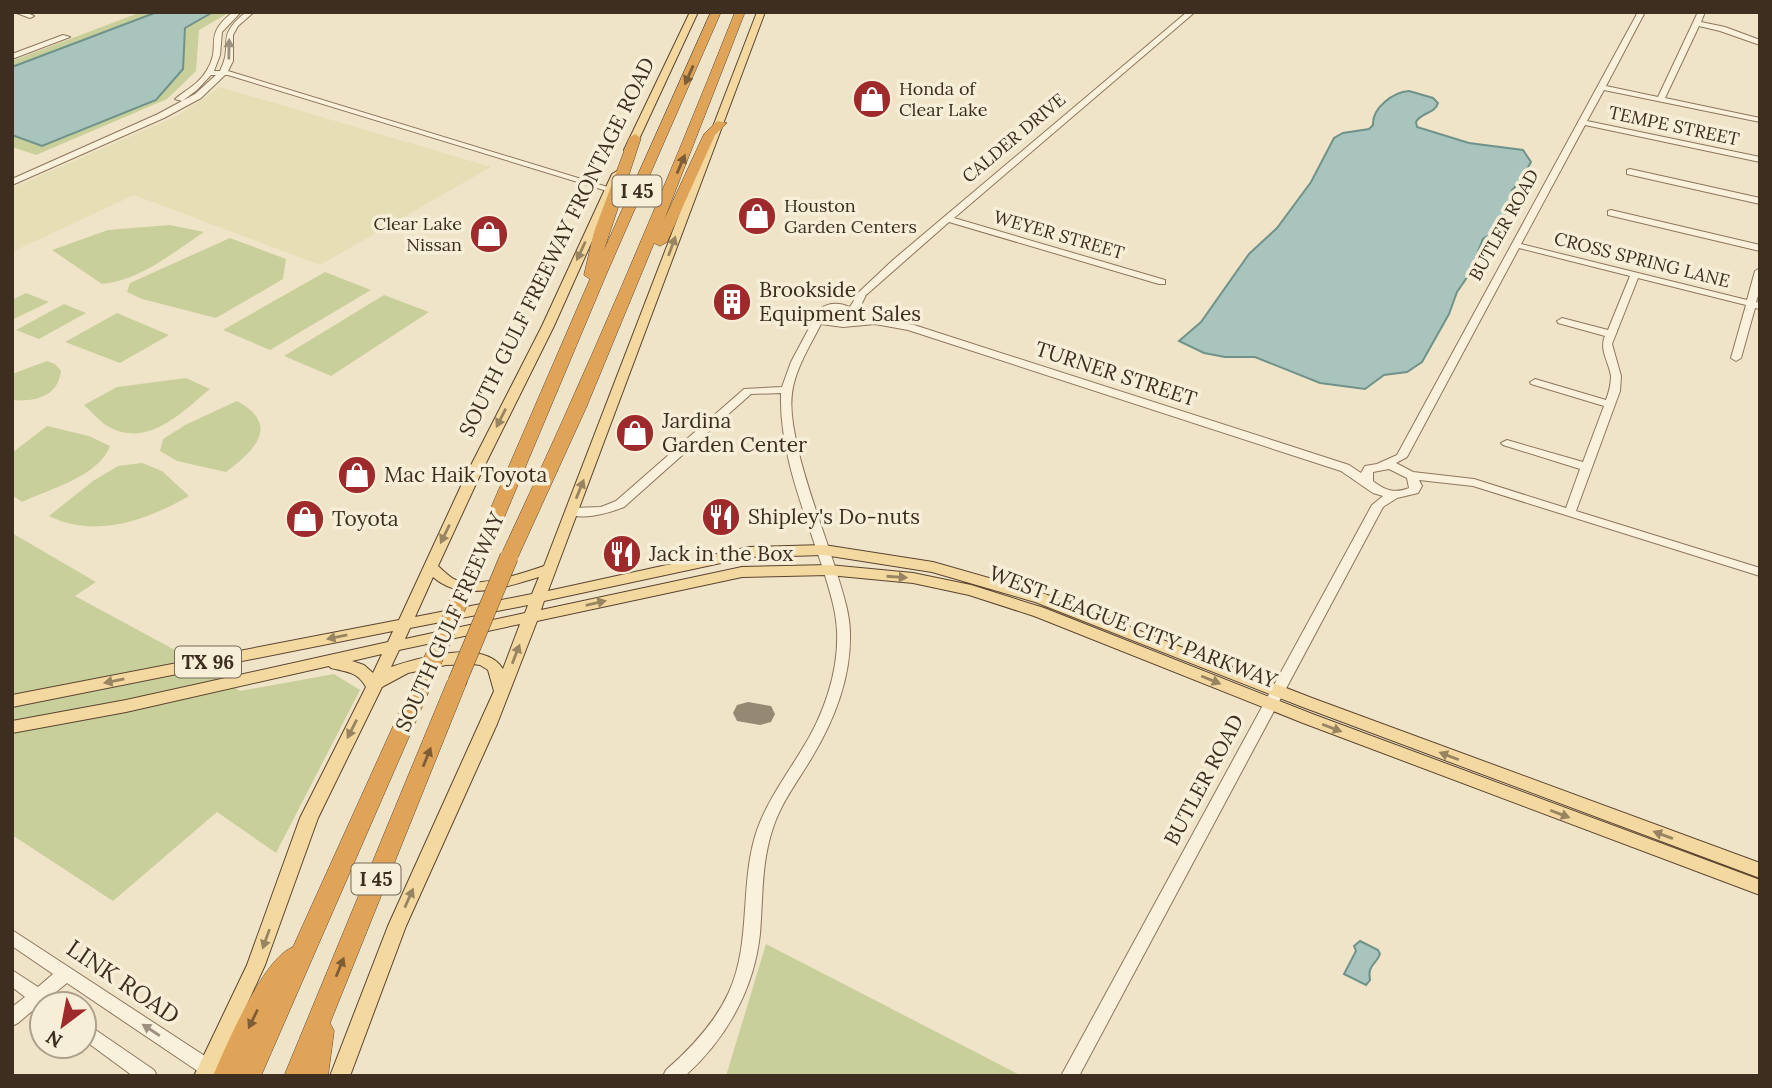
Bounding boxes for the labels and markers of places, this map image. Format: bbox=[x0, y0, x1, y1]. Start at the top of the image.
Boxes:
place label: Honda of Clear Lake bbox=[899, 77, 988, 121]
shop icon: Honda of Clear Lake bbox=[851, 78, 893, 120]
place label: Houston Garden Centers bbox=[784, 194, 917, 238]
shop icon: Houston Garden Centers bbox=[736, 195, 778, 237]
place label: Clear Lake Nissan bbox=[374, 212, 462, 256]
shop icon: Clear Lake Nissan bbox=[468, 213, 510, 255]
place label: Brookside Equipment Sales bbox=[759, 276, 921, 327]
building icon: Brookside Equipment Sales bbox=[711, 281, 753, 323]
place label: Jardina Garden Center bbox=[661, 407, 807, 458]
shop icon: Jardina Garden Center bbox=[614, 412, 656, 454]
shop icon: Mac Haik Toyota bbox=[336, 454, 378, 496]
place label: Mac Haik Toyota bbox=[384, 461, 547, 488]
restaurant icon: Shipley's Do-nuts bbox=[700, 496, 742, 538]
shop icon: Toyota bbox=[284, 498, 326, 540]
place label: Shipley's Do-nuts bbox=[748, 503, 920, 530]
place label: Toyota bbox=[332, 505, 399, 532]
restaurant icon: Jack in the Box bbox=[601, 533, 643, 575]
place label: Jack in the Box bbox=[648, 540, 793, 567]

